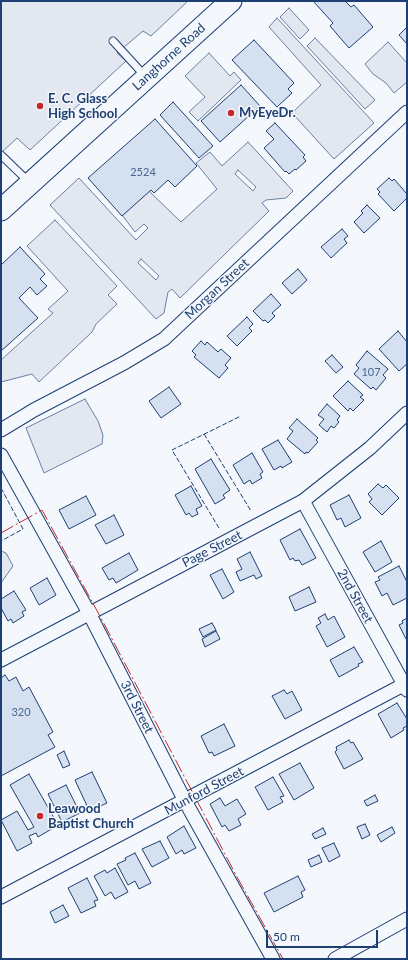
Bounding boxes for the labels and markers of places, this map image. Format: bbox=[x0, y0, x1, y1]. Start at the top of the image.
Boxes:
place label: E. C. Glass High School bbox=[48, 91, 117, 122]
marker: E. C. Glass High School bbox=[35, 101, 45, 111]
place label: MyEyeDr. bbox=[239, 105, 296, 121]
marker: MyEyeDr. bbox=[226, 108, 236, 118]
place label: Leawood Baptist Church bbox=[48, 801, 134, 832]
marker: Leawood Baptist Church bbox=[35, 811, 45, 821]

